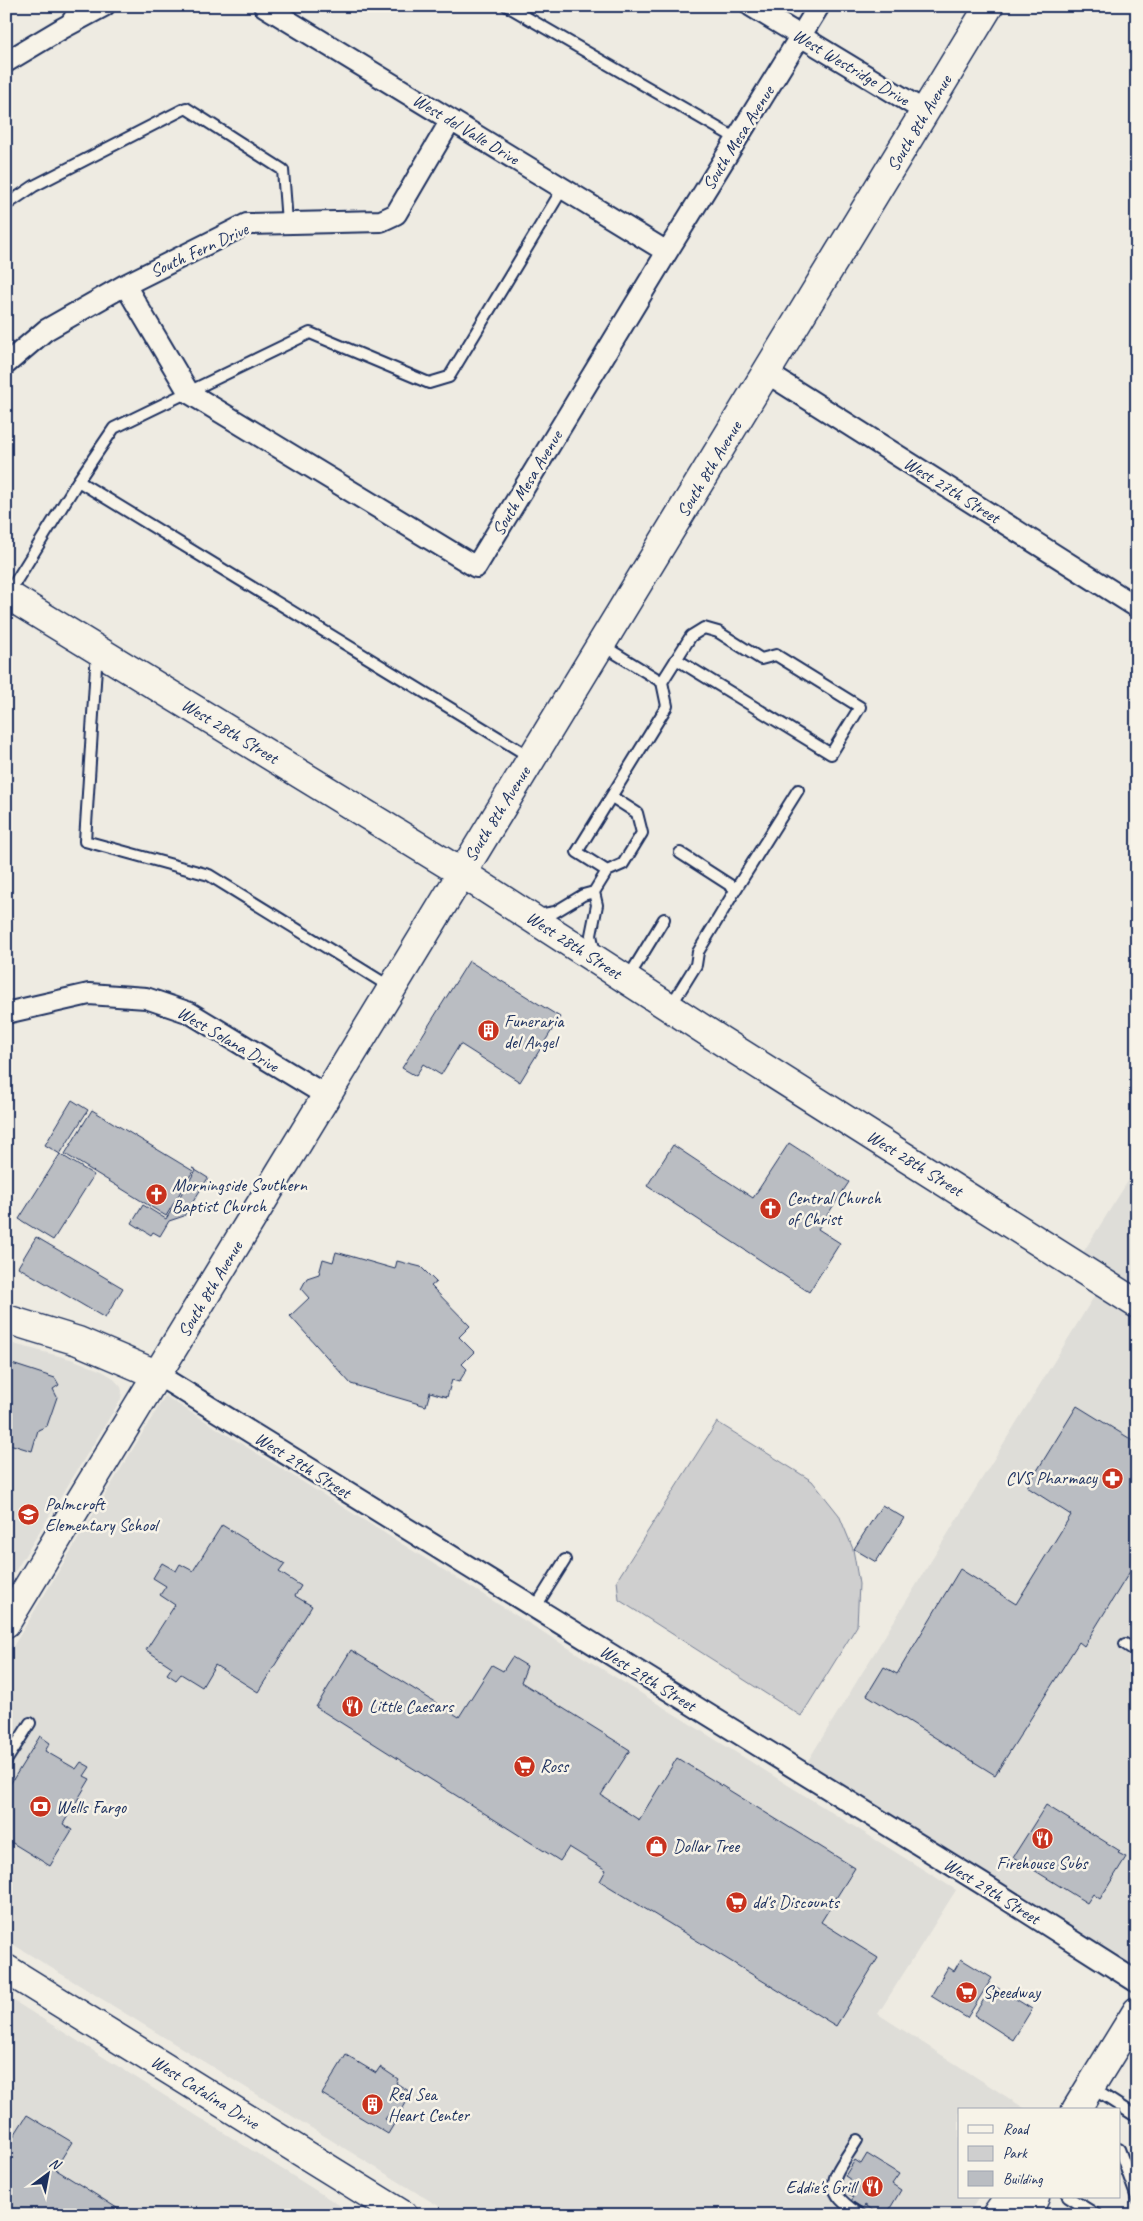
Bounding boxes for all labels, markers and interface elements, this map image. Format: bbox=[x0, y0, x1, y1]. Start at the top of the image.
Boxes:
street label: West Westridge Drive bbox=[789, 24, 914, 111]
street label: South 8th Avenue bbox=[882, 70, 957, 175]
street label: South Mesa Avenue bbox=[697, 81, 779, 194]
street label: West del Valle Drive bbox=[409, 89, 524, 170]
street label: South Fern Drive bbox=[147, 217, 252, 282]
street label: South 8th Avenue bbox=[672, 416, 747, 521]
street label: South Mesa Avenue bbox=[487, 426, 568, 539]
street label: West 27th Street bbox=[900, 452, 1006, 529]
street label: West 28th Street bbox=[178, 694, 284, 770]
street label: South 8th Avenue bbox=[459, 761, 536, 866]
street label: West 28th Street bbox=[522, 906, 627, 985]
street label: West Solana Drive bbox=[173, 1001, 284, 1077]
place label: Funeraria del Angel bbox=[504, 1010, 565, 1053]
building icon: Funeraria del Angel bbox=[476, 1019, 500, 1043]
street label: West 28th Street bbox=[863, 1125, 969, 1202]
place label: Morningside Southern Baptist Church bbox=[172, 1174, 308, 1217]
church icon: Morningside Southern Baptist Church bbox=[144, 1183, 168, 1207]
place label: Central Church of Christ bbox=[787, 1187, 882, 1230]
church icon: Central Church of Christ bbox=[759, 1196, 783, 1220]
street label: South 8th Avenue bbox=[173, 1236, 248, 1341]
street label: West 29th Street bbox=[251, 1427, 357, 1504]
pharmacy icon: CVS Pharmacy bbox=[1101, 1466, 1125, 1490]
place label: CVS Pharmacy bbox=[1006, 1467, 1099, 1489]
place label: Palmcroft Elementary School bbox=[45, 1493, 160, 1536]
school or university icon: Palmcroft Elementary School bbox=[17, 1502, 41, 1526]
street label: West 29th Street bbox=[596, 1640, 702, 1717]
restaurant icon: Little Caesars bbox=[341, 1694, 365, 1718]
place label: Little Caesars bbox=[369, 1695, 455, 1717]
supermarket icon: Ross bbox=[512, 1754, 536, 1778]
place label: Ross bbox=[540, 1755, 570, 1777]
bank icon: Wells Fargo bbox=[28, 1795, 52, 1819]
place label: Wells Fargo bbox=[56, 1796, 128, 1818]
restaurant icon: Firehouse Subs bbox=[1030, 1826, 1054, 1850]
shop icon: Dollar Tree bbox=[645, 1834, 669, 1858]
place label: Dollar Tree bbox=[673, 1835, 740, 1857]
place label: Firehouse Subs bbox=[997, 1852, 1089, 1874]
street label: West 29th Street bbox=[940, 1853, 1046, 1930]
supermarket icon: dd's Discounts bbox=[724, 1890, 748, 1914]
place label: dd's Discounts bbox=[752, 1891, 841, 1913]
supermarket icon: Speedway bbox=[955, 1980, 979, 2004]
place label: Speedway bbox=[983, 1981, 1042, 2003]
street label: West Catalina Drive bbox=[147, 2050, 264, 2134]
place label: Red Sea Heart Center bbox=[388, 2083, 470, 2126]
building icon: Red Sea Heart Center bbox=[360, 2092, 384, 2116]
legend bbox=[958, 2108, 1120, 2198]
text: Road bbox=[1003, 2120, 1030, 2139]
text: Park bbox=[1003, 2144, 1028, 2163]
north arrow bbox=[22, 2148, 72, 2198]
text: N bbox=[46, 2154, 65, 2174]
text: Building bbox=[1003, 2170, 1043, 2189]
restaurant icon: Eddie's Grill bbox=[860, 2175, 884, 2199]
place label: Eddie's Grill bbox=[786, 2176, 859, 2198]

